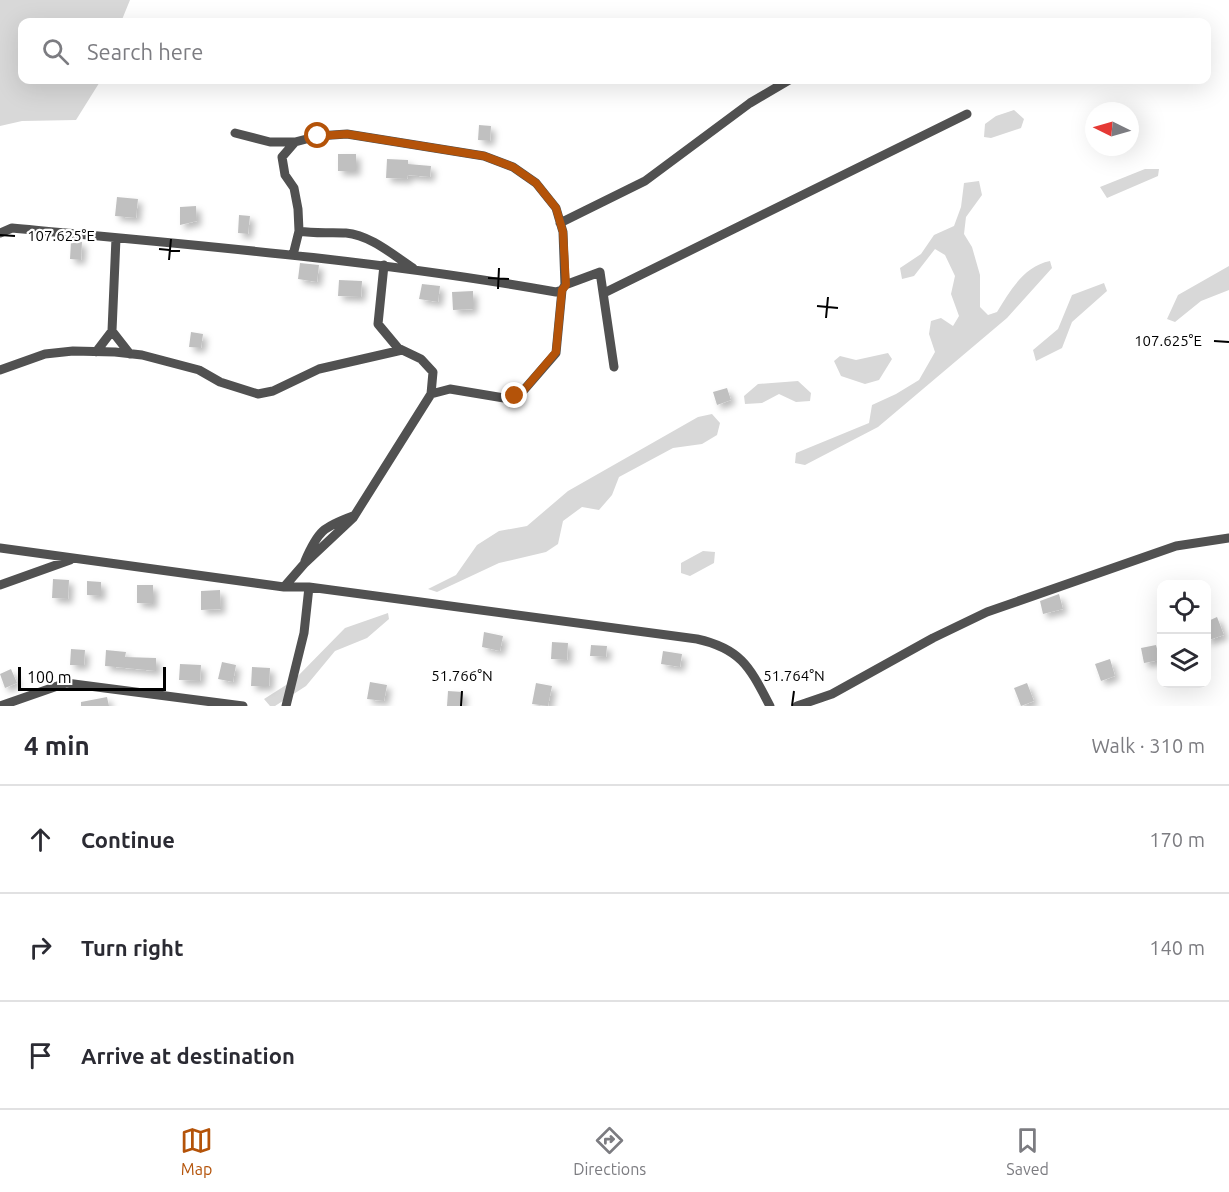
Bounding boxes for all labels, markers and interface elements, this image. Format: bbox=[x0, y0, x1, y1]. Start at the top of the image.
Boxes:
search box bbox=[18, 18, 1211, 84]
icon: search bbox=[39, 35, 72, 68]
text: Search here bbox=[87, 39, 203, 64]
north arrow bbox=[1085, 102, 1139, 156]
route start bbox=[304, 122, 330, 148]
text: 107.625°E bbox=[27, 227, 95, 244]
text: 107.625°E bbox=[1134, 332, 1202, 349]
route end bbox=[501, 382, 527, 408]
map controls bbox=[1157, 580, 1211, 688]
button: locate bbox=[1157, 580, 1211, 634]
button: layers bbox=[1157, 634, 1211, 688]
scale bar bbox=[18, 664, 166, 692]
text: 51.766°N bbox=[431, 667, 493, 684]
text: 51.764°N bbox=[763, 667, 825, 684]
text: 100 m bbox=[27, 668, 72, 686]
text: 4 min bbox=[24, 731, 90, 760]
text: Walk · 310 m bbox=[1092, 734, 1205, 757]
icon: ahead bbox=[24, 823, 57, 856]
text: Continue bbox=[81, 827, 175, 852]
text: 170 m bbox=[1149, 828, 1205, 851]
icon: right bbox=[24, 931, 57, 964]
text: Turn right bbox=[81, 935, 183, 960]
text: 140 m bbox=[1149, 936, 1205, 959]
icon: arrive bbox=[24, 1039, 57, 1072]
text: Arrive at destination bbox=[81, 1043, 295, 1068]
tab: Map bbox=[180, 1124, 213, 1178]
tab: Directions bbox=[573, 1124, 646, 1178]
tab: Saved bbox=[1006, 1124, 1049, 1178]

